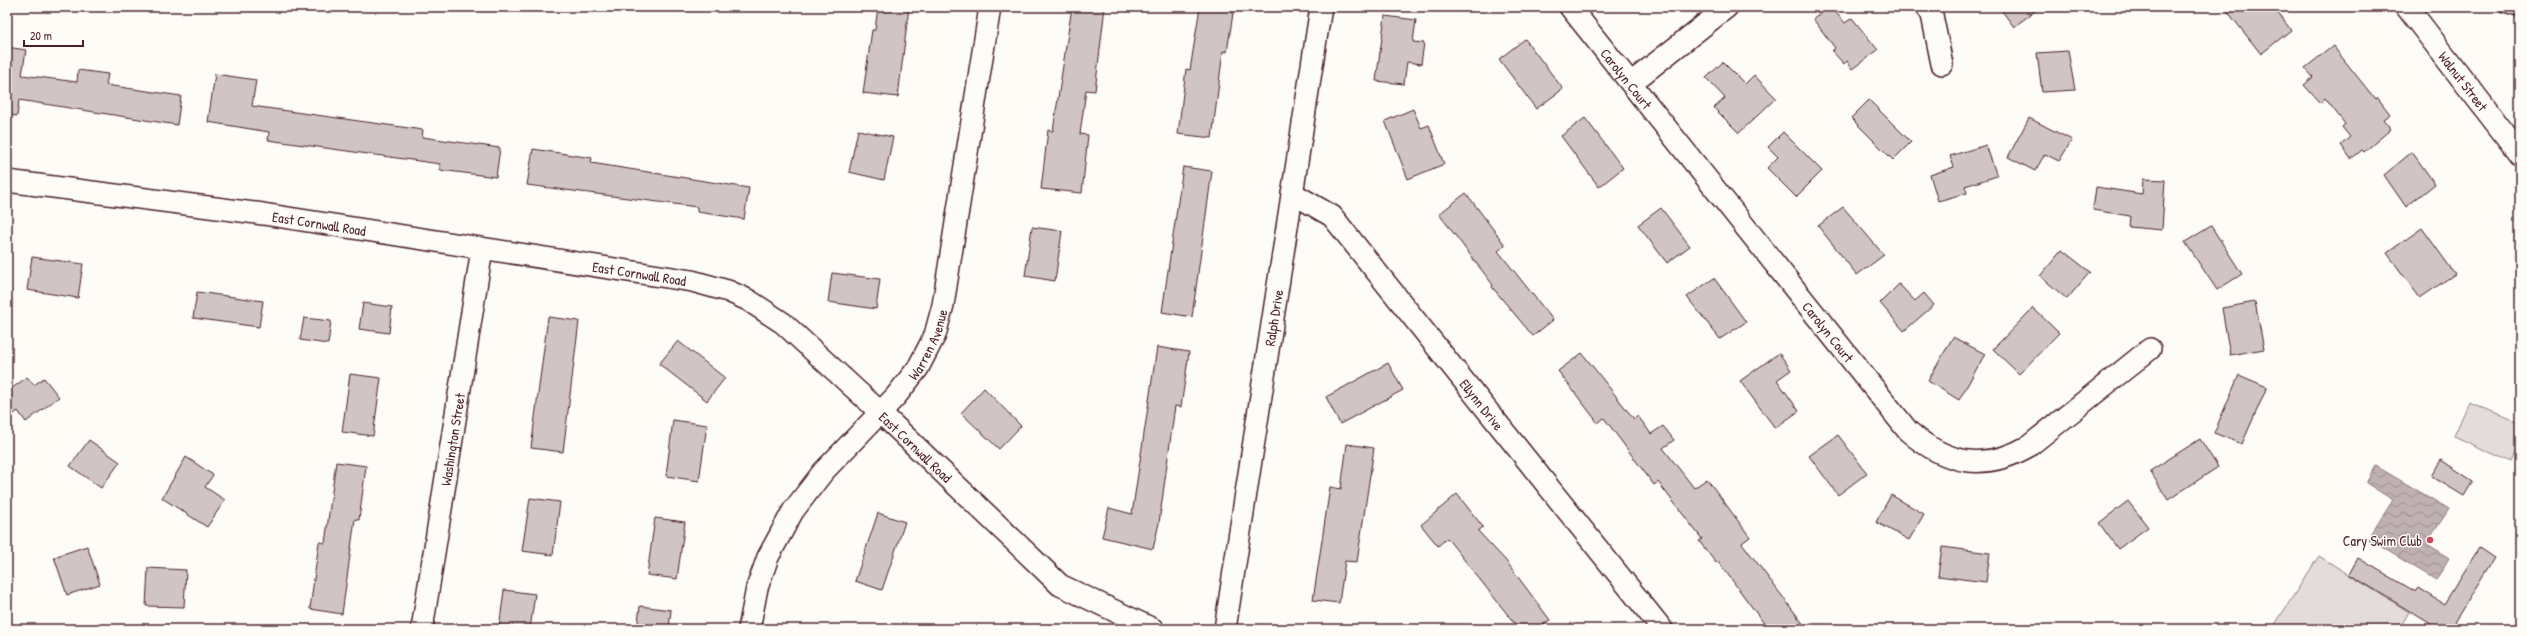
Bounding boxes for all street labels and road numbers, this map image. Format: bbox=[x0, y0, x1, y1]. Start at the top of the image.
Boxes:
street label: Carolyn Court bbox=[1597, 44, 1657, 113]
street label: Walnut Street bbox=[2435, 47, 2493, 115]
street label: East Cornwall Road bbox=[271, 206, 368, 240]
street label: East Cornwall Road bbox=[591, 256, 688, 290]
street label: Ralph Drive bbox=[1259, 288, 1287, 347]
street label: Carolyn Court bbox=[1799, 297, 1859, 366]
street label: Warren Avenue bbox=[903, 307, 951, 383]
street label: Ellynn Drive bbox=[1456, 375, 1509, 434]
street label: Washington Street bbox=[435, 391, 469, 487]
street label: East Cornwall Road bbox=[875, 407, 957, 487]

